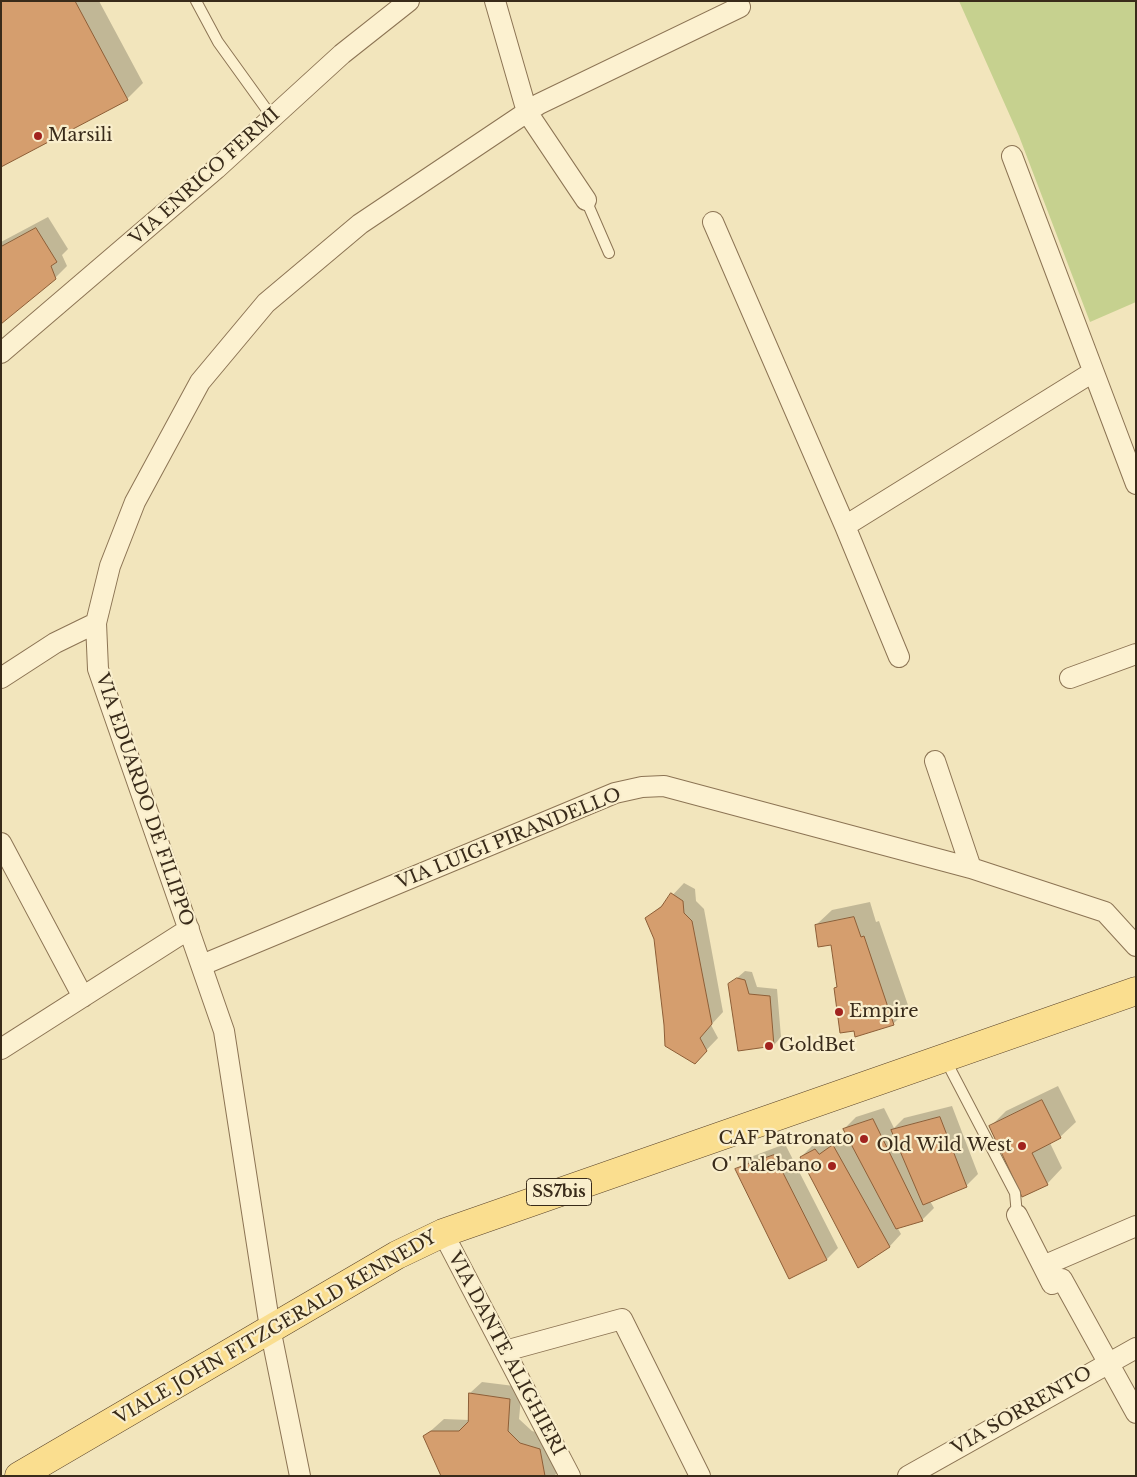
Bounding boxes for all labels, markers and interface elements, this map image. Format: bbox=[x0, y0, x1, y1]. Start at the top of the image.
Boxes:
street label: VIA ENRICO FERMI bbox=[126, 104, 284, 250]
place label: Marsili bbox=[48, 125, 112, 147]
marker: Marsili bbox=[32, 130, 44, 142]
street label: VIA EDUARDO DE FILIPPO bbox=[90, 671, 198, 929]
street label: VIA LUIGI PIRANDELLO bbox=[393, 784, 625, 894]
place label: Empire bbox=[849, 1001, 918, 1023]
marker: Empire bbox=[833, 1006, 845, 1018]
place label: GoldBet bbox=[779, 1035, 855, 1057]
marker: GoldBet bbox=[763, 1040, 775, 1052]
place label: CAF Patronato bbox=[718, 1128, 854, 1150]
marker: CAF Patronato bbox=[858, 1133, 870, 1145]
place label: Old Wild West bbox=[877, 1135, 1012, 1157]
marker: Old Wild West bbox=[1016, 1140, 1028, 1152]
place label: O' Talebano bbox=[711, 1155, 822, 1177]
marker: O' Talebano bbox=[826, 1160, 838, 1172]
road number: SS7bis bbox=[526, 1178, 592, 1206]
street label: VIALE JOHN FITZGERALD KENNEDY bbox=[111, 1227, 441, 1429]
street label: VIA DANTE ALIGHIERI bbox=[443, 1248, 569, 1460]
street label: VIA SORRENTO bbox=[948, 1362, 1096, 1460]

